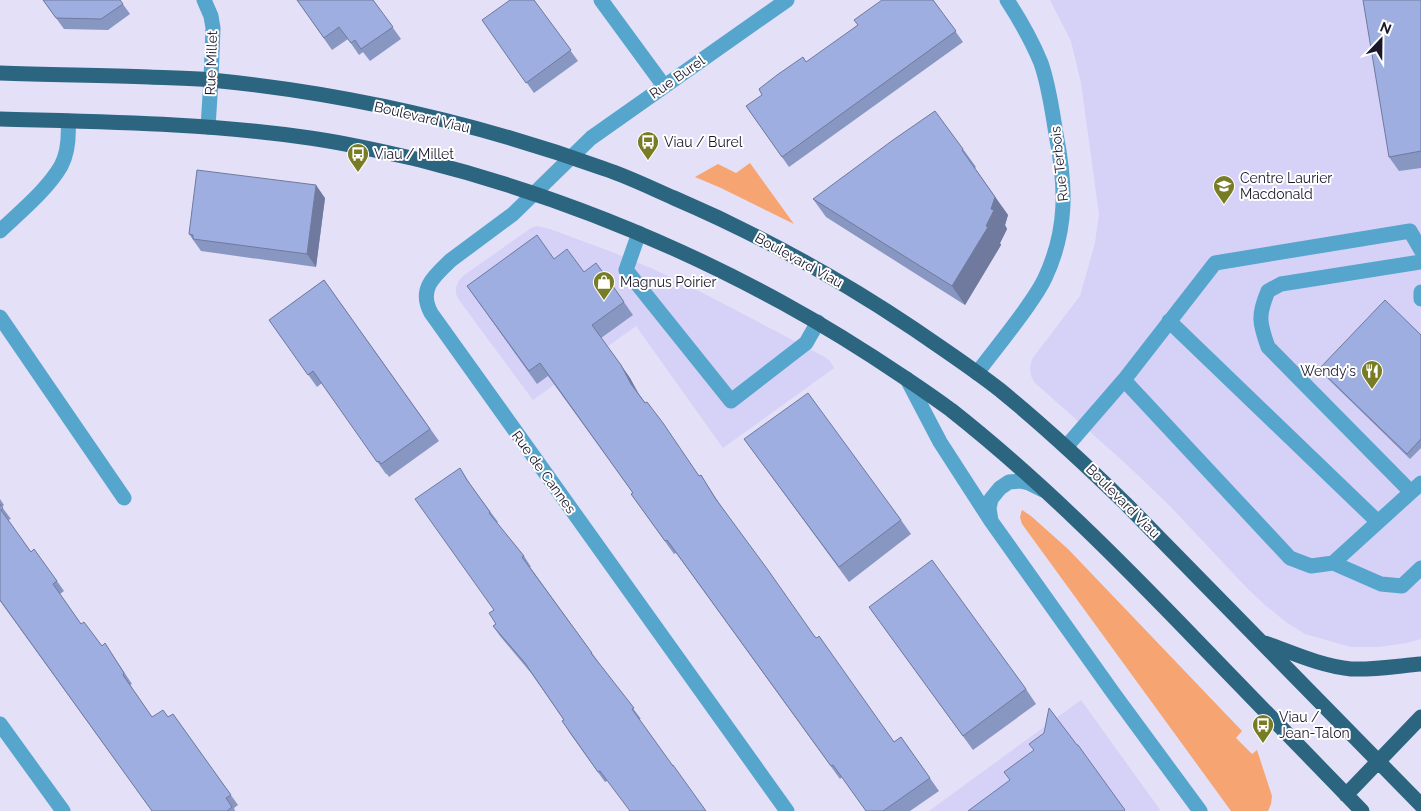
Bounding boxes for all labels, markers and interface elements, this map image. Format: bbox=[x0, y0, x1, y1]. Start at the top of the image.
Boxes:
north arrow bbox=[1356, 15, 1406, 65]
text: N bbox=[1378, 19, 1394, 37]
street label: Rue Millet bbox=[202, 30, 220, 96]
street label: Rue Burel bbox=[646, 52, 708, 102]
street label: Boulevard Viau bbox=[373, 98, 471, 136]
street label: Rue Terbois bbox=[1047, 125, 1071, 202]
bus stop icon: Viau / Burel bbox=[636, 130, 660, 161]
place label: Viau / Burel bbox=[664, 134, 743, 150]
bus stop icon: Viau / Millet bbox=[346, 142, 370, 173]
place label: Viau / Millet bbox=[374, 146, 454, 162]
place label: Centre Laurier Macdonald bbox=[1240, 170, 1332, 202]
school or university icon: Centre Laurier Macdonald bbox=[1212, 174, 1236, 205]
street label: Boulevard Viau bbox=[752, 229, 846, 291]
shop icon: Magnus Poirier bbox=[592, 270, 616, 301]
place label: Magnus Poirier bbox=[620, 274, 716, 290]
restaurant icon: Wendy's bbox=[1360, 359, 1384, 390]
place label: Wendy's bbox=[1300, 363, 1356, 379]
street label: Rue de Cannes bbox=[509, 428, 579, 517]
street label: Boulevard Viau bbox=[1083, 461, 1163, 541]
place label: Viau / Jean-Talon bbox=[1279, 709, 1350, 741]
bus stop icon: Viau / Jean-Talon bbox=[1251, 713, 1275, 744]

